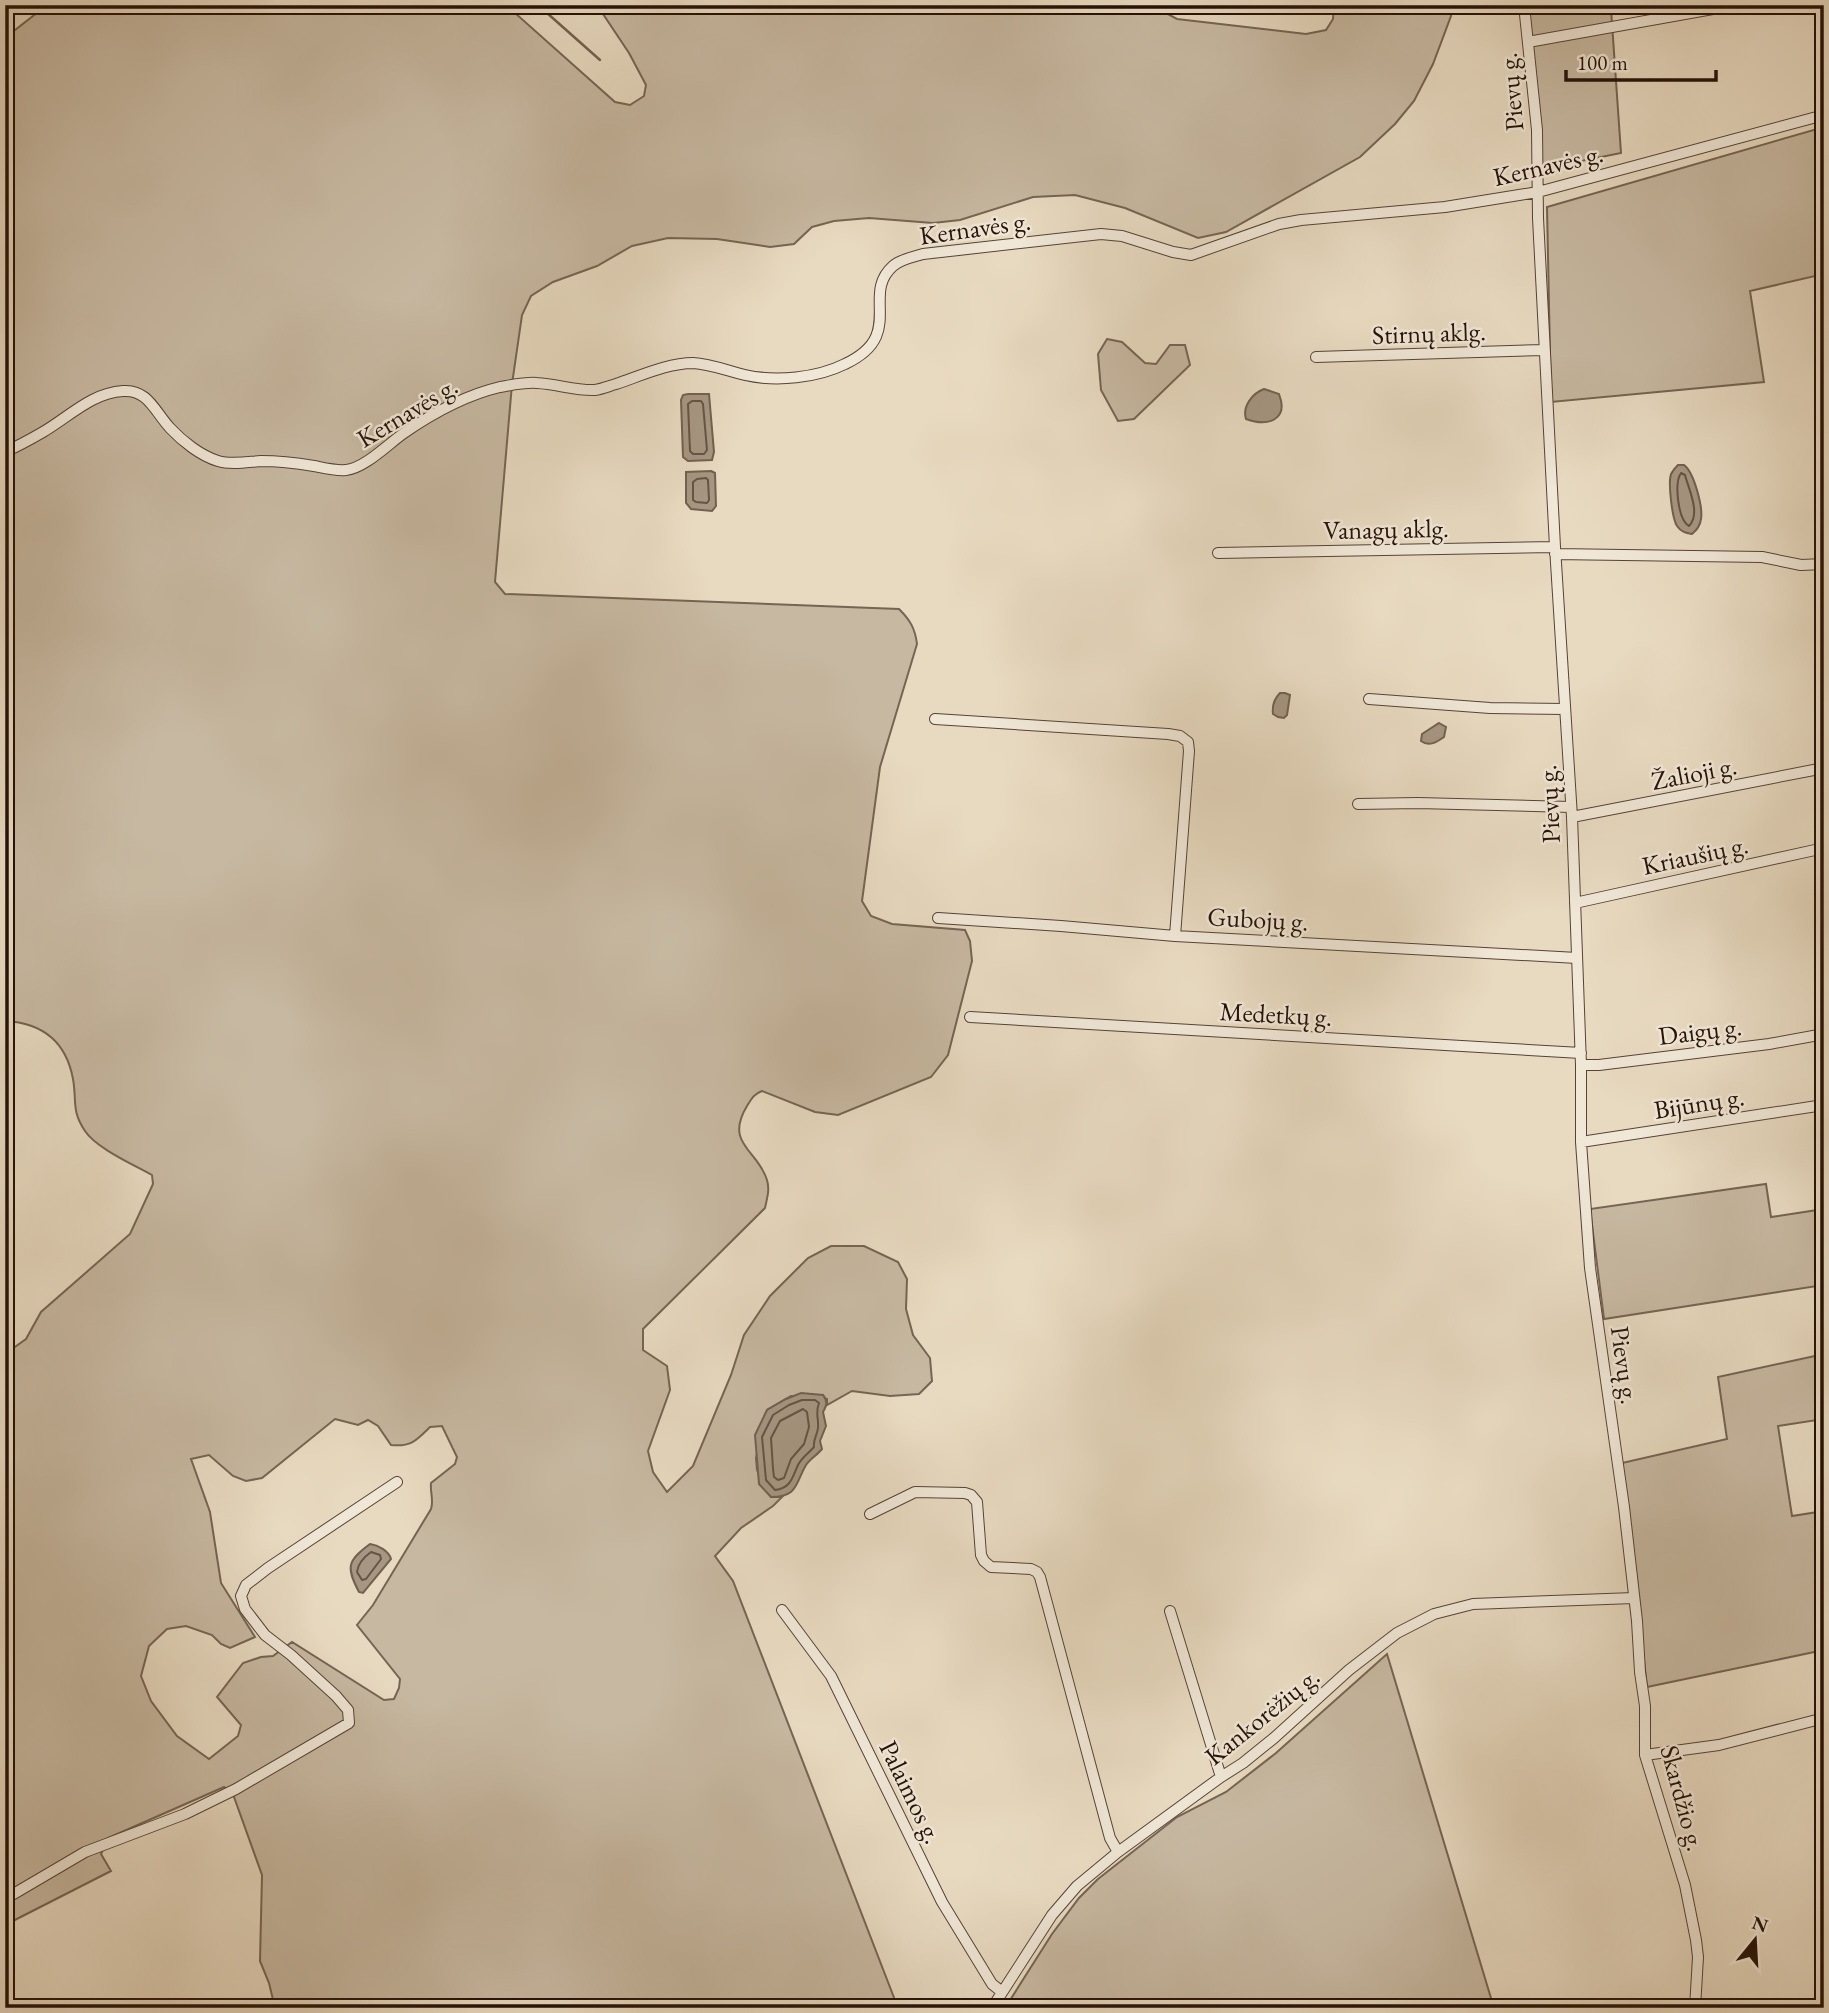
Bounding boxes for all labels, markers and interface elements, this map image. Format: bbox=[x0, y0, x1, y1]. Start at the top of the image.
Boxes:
scale bar bbox=[1566, 38, 1717, 82]
text: 100 m bbox=[1577, 49, 1628, 76]
street label: Pievų g. bbox=[1491, 51, 1531, 133]
street label: Kernavės g. bbox=[1490, 136, 1606, 194]
street label: Kernavės g. bbox=[917, 203, 1033, 253]
street label: Stirnų aklg. bbox=[1371, 314, 1487, 352]
street label: Kernavės g. bbox=[350, 369, 464, 455]
street label: Vanagų aklg. bbox=[1323, 511, 1449, 547]
street label: Žalioji g. bbox=[1648, 748, 1740, 798]
street label: Pievų g. bbox=[1530, 764, 1568, 844]
street label: Kriaušių g. bbox=[1639, 827, 1751, 883]
street label: Gubojų g. bbox=[1207, 899, 1309, 939]
street label: Medetkų g. bbox=[1219, 994, 1333, 1034]
street label: Daigų g. bbox=[1656, 1009, 1744, 1053]
street label: Bijūnų g. bbox=[1651, 1079, 1747, 1127]
street label: Pievų g. bbox=[1603, 1324, 1647, 1406]
street label: Kankorėžių g. bbox=[1198, 1659, 1326, 1773]
street label: Palaimos g. bbox=[872, 1735, 950, 1849]
street label: Skardžio g. bbox=[1653, 1741, 1713, 1855]
north arrow bbox=[1720, 1904, 1790, 1974]
text: N bbox=[1749, 1910, 1772, 1939]

